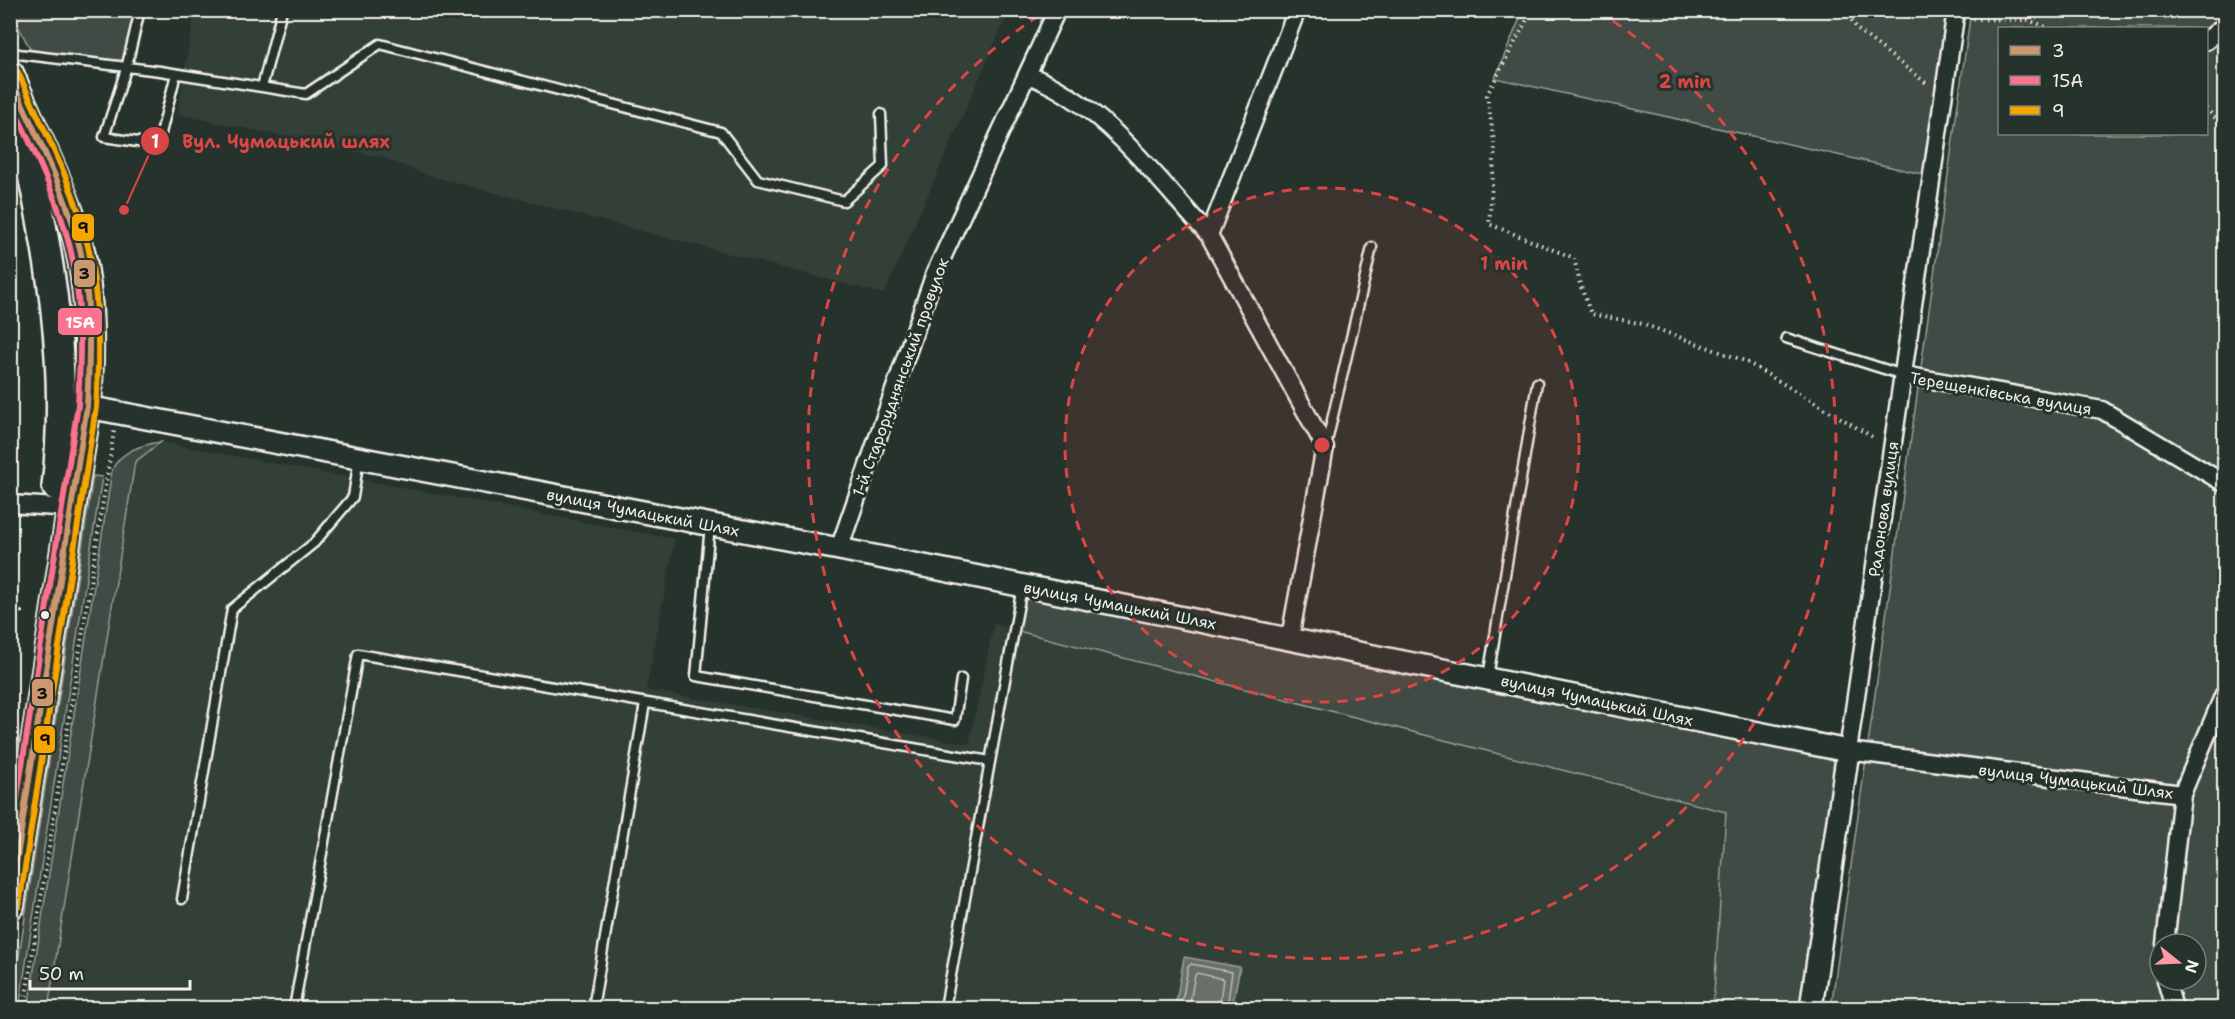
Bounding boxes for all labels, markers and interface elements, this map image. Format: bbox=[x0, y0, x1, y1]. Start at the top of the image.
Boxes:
legend bbox=[1998, 27, 2208, 135]
text: 3 bbox=[2052, 39, 2065, 63]
text: 15A bbox=[2052, 69, 2083, 93]
text: 2 min bbox=[1659, 70, 1711, 94]
text: 9 bbox=[2052, 99, 2065, 123]
callout: Вул. Чумацький шлях bbox=[140, 123, 402, 159]
text: 1 bbox=[151, 130, 159, 154]
text: Вул. Чумацький шлях bbox=[182, 130, 390, 154]
line badge: 9 bbox=[71, 213, 95, 242]
text: 9 bbox=[77, 217, 89, 238]
text: 1 min bbox=[1480, 252, 1528, 276]
street label: 1-й Староруднянський провулок bbox=[847, 254, 954, 499]
line badge: 3 bbox=[73, 259, 96, 288]
text: 3 bbox=[78, 263, 90, 284]
line badge: 15A bbox=[57, 307, 103, 336]
text: 15A bbox=[65, 312, 95, 333]
street label: Терещенківська вулиця bbox=[1908, 367, 2093, 420]
centre of rings bbox=[1312, 435, 1332, 455]
street label: Радонова вулиця bbox=[1864, 440, 1903, 578]
street label: вулиця Чумацький Шлях bbox=[545, 483, 741, 541]
street label: вулиця Чумацький Шлях bbox=[1022, 576, 1218, 634]
unlabelled marker bbox=[39, 609, 51, 621]
street label: вулиця Чумацький Шлях bbox=[1499, 670, 1695, 731]
line badge: 3 bbox=[31, 678, 54, 707]
text: 3 bbox=[36, 683, 48, 704]
line badge: 9 bbox=[33, 725, 56, 754]
text: 9 bbox=[39, 729, 51, 750]
street label: вулиця Чумацький Шлях bbox=[1977, 759, 2174, 804]
north arrow bbox=[2148, 932, 2208, 992]
scale bar bbox=[30, 953, 190, 991]
text: N bbox=[2180, 957, 2204, 976]
text: 50 m bbox=[39, 962, 84, 986]

